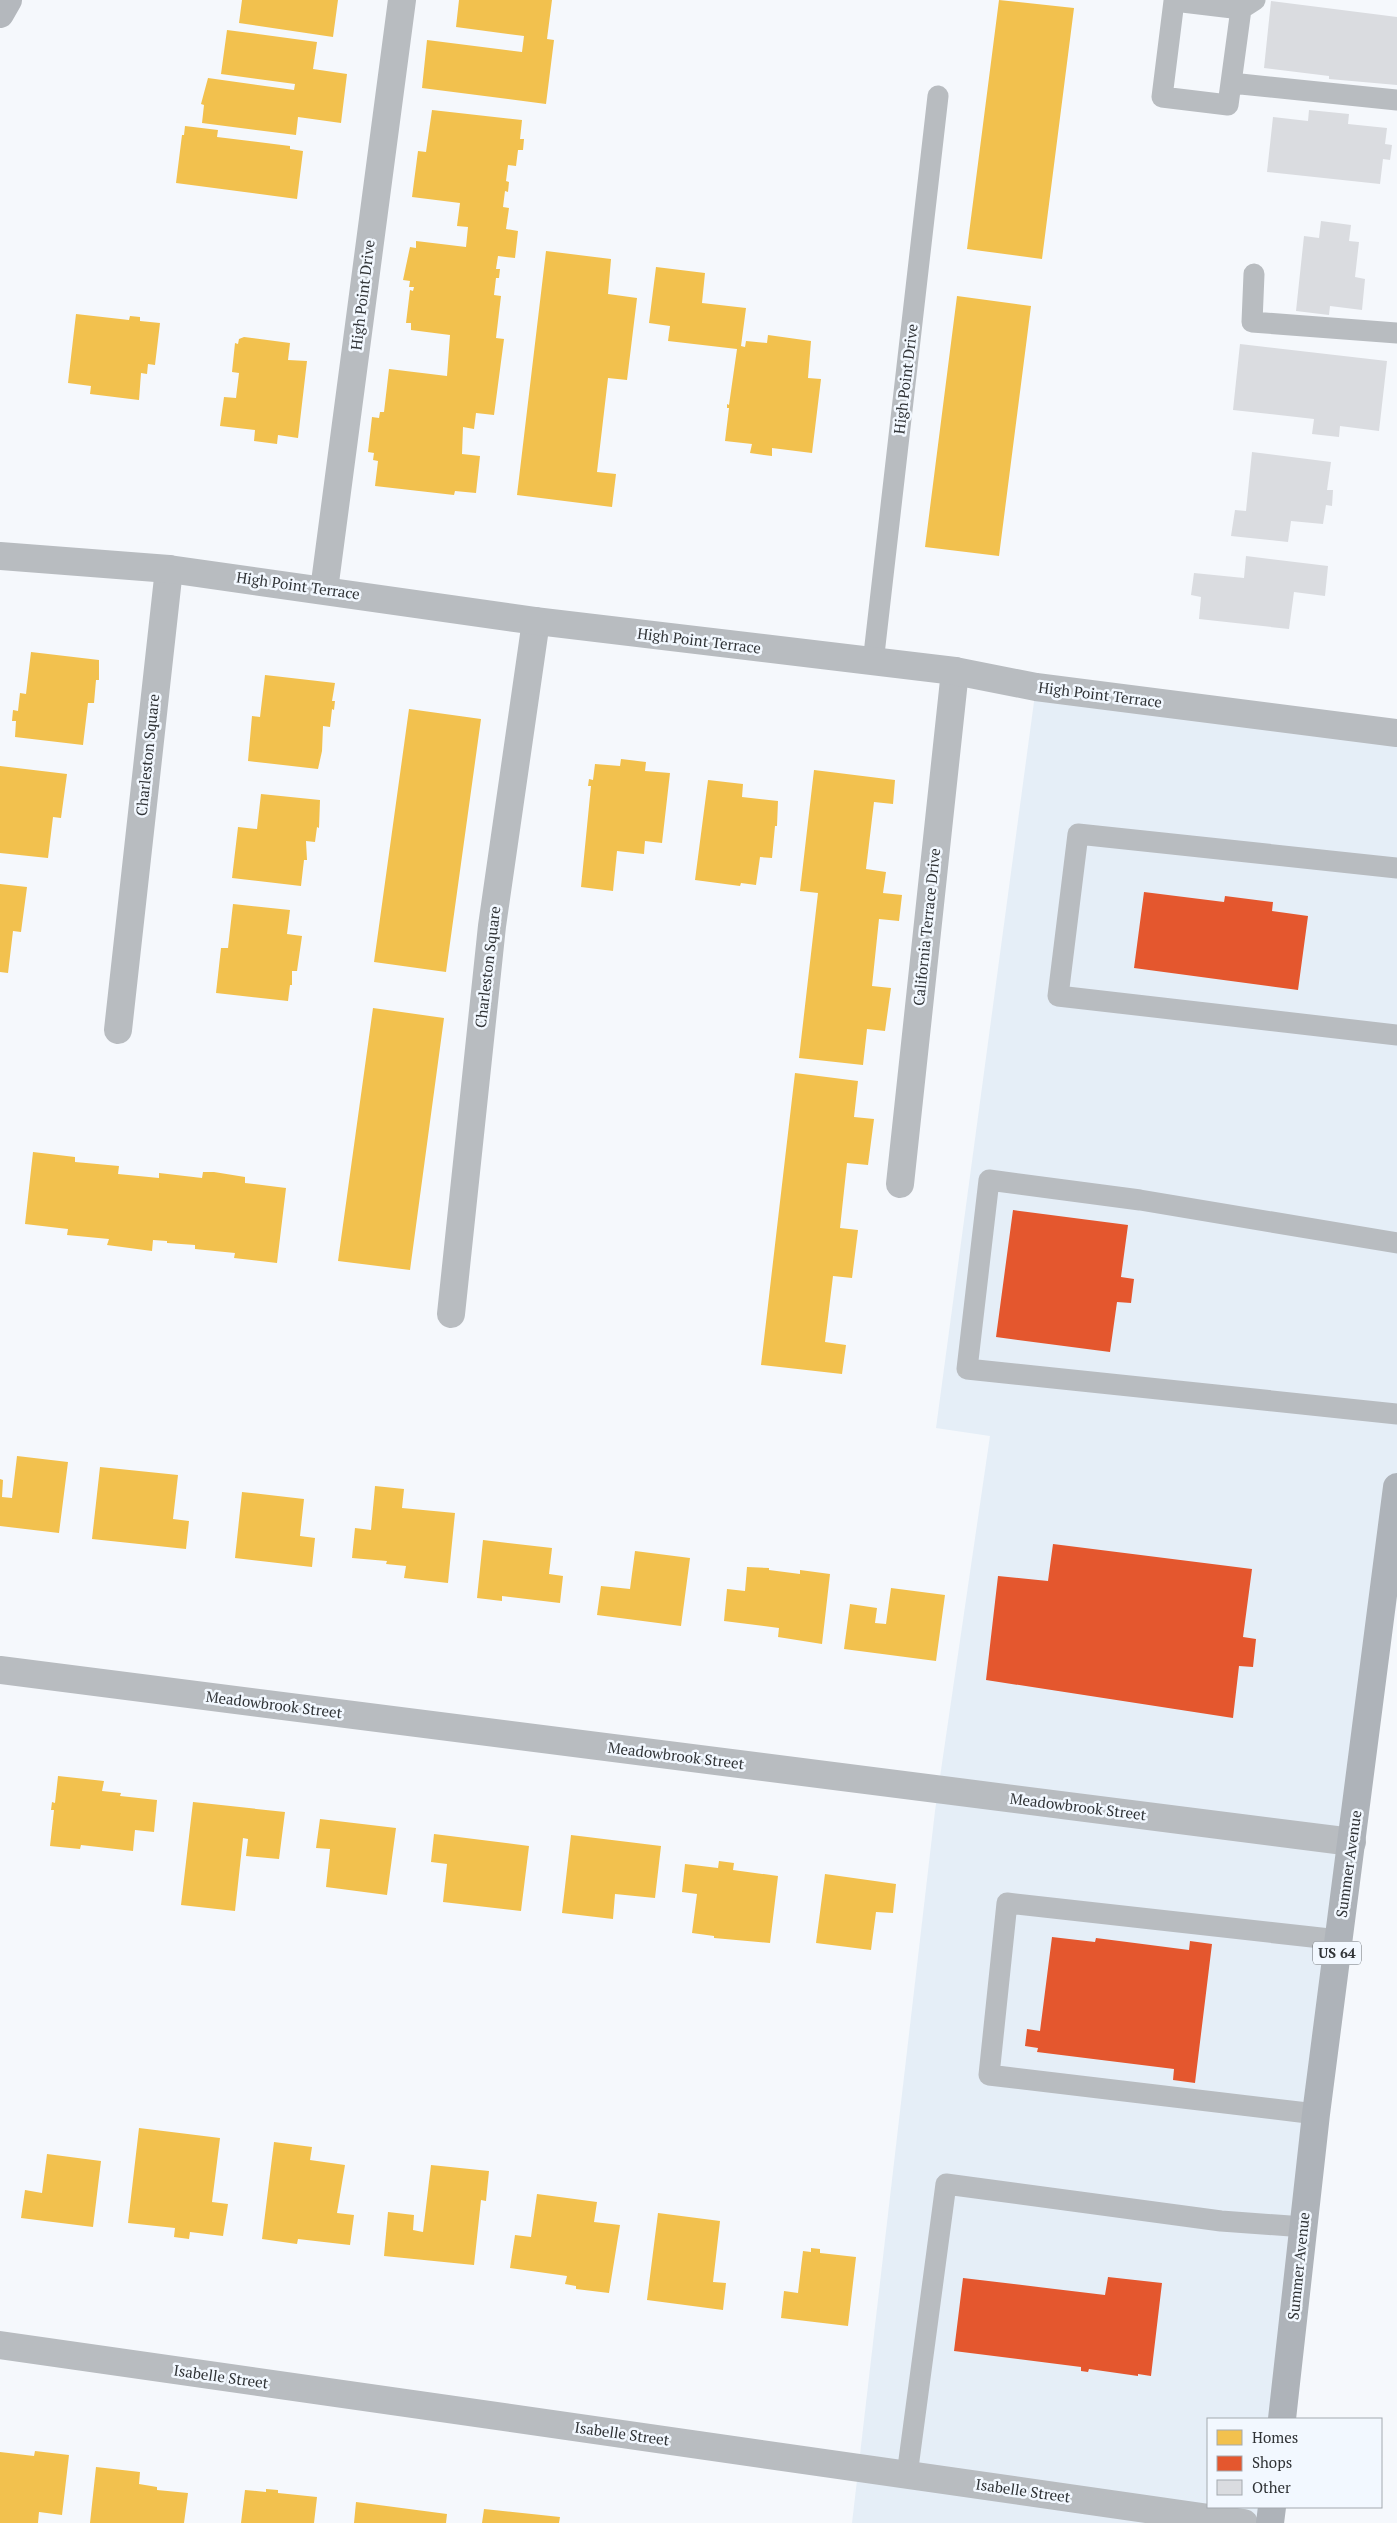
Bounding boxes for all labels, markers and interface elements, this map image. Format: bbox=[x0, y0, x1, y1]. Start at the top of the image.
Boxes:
street label: High Point Drive bbox=[345, 239, 379, 351]
street label: High Point Drive bbox=[888, 323, 922, 435]
street label: High Point Terrace bbox=[235, 566, 361, 604]
street label: High Point Terrace bbox=[636, 622, 762, 658]
street label: High Point Terrace bbox=[1037, 676, 1163, 712]
street label: Charleston Square bbox=[131, 693, 163, 817]
street label: California Terrace Drive bbox=[908, 847, 944, 1007]
street label: Charleston Square bbox=[470, 905, 504, 1029]
street label: Meadowbrook Street bbox=[205, 1686, 344, 1722]
street label: Meadowbrook Street bbox=[607, 1737, 746, 1773]
street label: Meadowbrook Street bbox=[1009, 1788, 1148, 1824]
street label: Summer Avenue bbox=[1331, 1809, 1365, 1919]
road number: US 64 bbox=[1313, 1942, 1361, 1965]
street label: Summer Avenue bbox=[1282, 2211, 1314, 2321]
street label: Isabelle Street bbox=[173, 2359, 270, 2393]
street label: Isabelle Street bbox=[574, 2416, 671, 2450]
legend bbox=[1207, 2418, 1382, 2508]
text: Homes bbox=[1252, 2427, 1298, 2447]
text: Shops bbox=[1252, 2452, 1292, 2472]
street label: Isabelle Street bbox=[975, 2473, 1072, 2507]
text: Other bbox=[1252, 2477, 1291, 2497]

